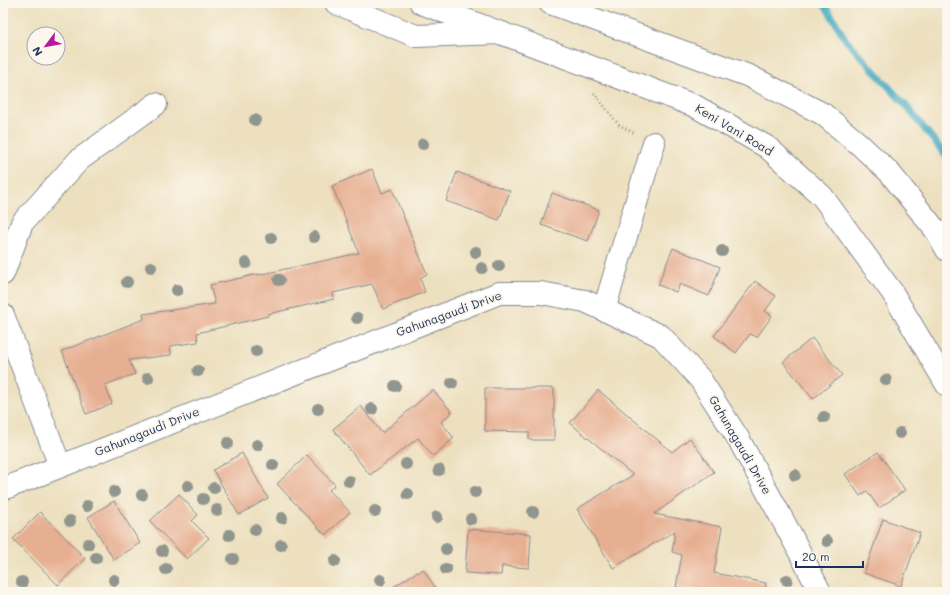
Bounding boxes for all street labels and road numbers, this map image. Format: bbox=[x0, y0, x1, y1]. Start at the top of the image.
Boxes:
street label: Keni Vani Road bbox=[693, 100, 777, 159]
street label: Gahunagaudi Drive bbox=[393, 286, 504, 340]
street label: Gahunagaudi Drive bbox=[706, 392, 776, 497]
street label: Gahunagaudi Drive bbox=[92, 403, 201, 459]

